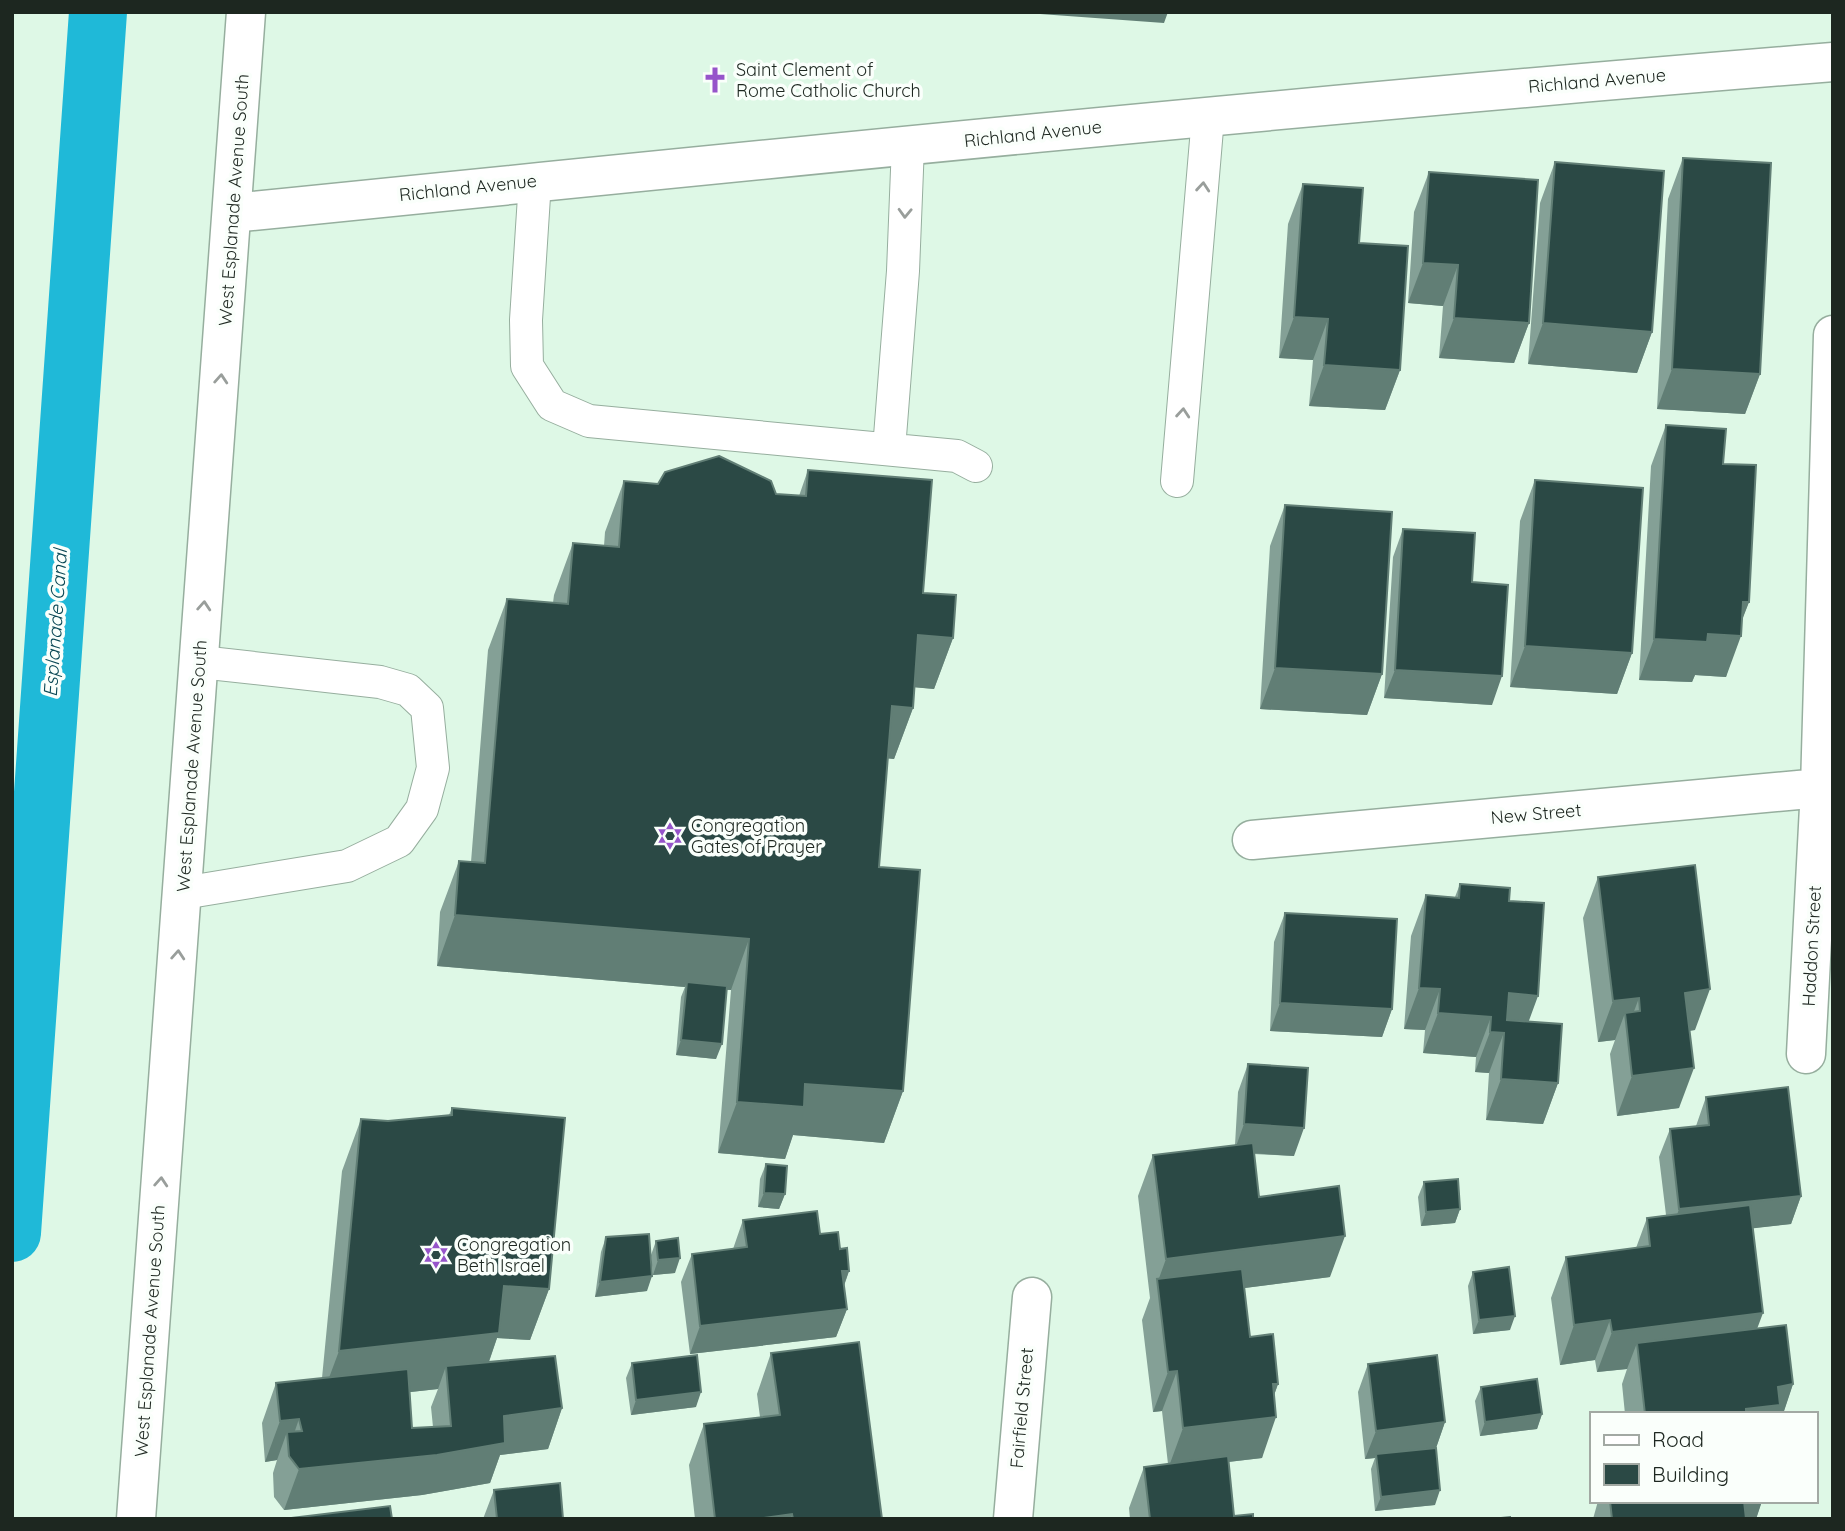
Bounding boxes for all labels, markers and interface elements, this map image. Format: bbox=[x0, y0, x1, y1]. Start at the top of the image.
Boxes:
place label: Saint Clement of Rome Catholic Church bbox=[736, 58, 921, 102]
street label: Richland Avenue bbox=[1527, 63, 1667, 98]
church icon: Saint Clement of Rome Catholic Church bbox=[700, 65, 730, 95]
street label: West Esplanade Avenue South bbox=[213, 73, 254, 327]
street label: Richland Avenue bbox=[963, 115, 1103, 152]
street label: Richland Avenue bbox=[398, 169, 538, 206]
one-way arrow bbox=[1195, 181, 1210, 192]
one-way arrow bbox=[898, 208, 913, 219]
one-way arrow bbox=[213, 373, 228, 384]
one-way arrow bbox=[1175, 408, 1190, 419]
water label: Esplanade Canal bbox=[38, 546, 72, 698]
one-way arrow bbox=[196, 600, 211, 611]
street label: West Esplanade Avenue South bbox=[171, 639, 212, 893]
street label: New Street bbox=[1490, 798, 1582, 829]
place label: Congregation Gates of Prayer bbox=[691, 814, 822, 858]
synagogue icon: Congregation Gates of Prayer bbox=[655, 821, 685, 851]
street label: Haddon Street bbox=[1797, 885, 1826, 1007]
one-way arrow bbox=[170, 949, 185, 960]
one-way arrow bbox=[153, 1176, 168, 1187]
street label: West Esplanade Avenue South bbox=[129, 1204, 170, 1458]
place label: Congregation Beth Israel bbox=[457, 1233, 571, 1277]
synagogue icon: Congregation Beth Israel bbox=[421, 1240, 451, 1270]
street label: Fairfield Street bbox=[1005, 1347, 1038, 1469]
legend bbox=[1590, 1412, 1817, 1503]
text: Road bbox=[1652, 1426, 1704, 1452]
text: Building bbox=[1652, 1461, 1729, 1487]

